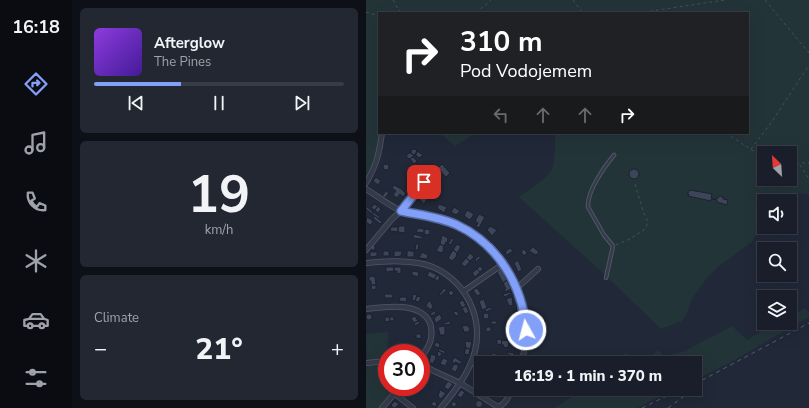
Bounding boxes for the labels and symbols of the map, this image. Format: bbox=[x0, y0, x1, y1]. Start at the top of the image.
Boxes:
north arrow bbox=[757, 146, 797, 186]
pin bbox=[407, 165, 441, 199]
position arrow bbox=[505, 309, 547, 351]
speed limit sign: 30 bbox=[378, 344, 430, 396]

